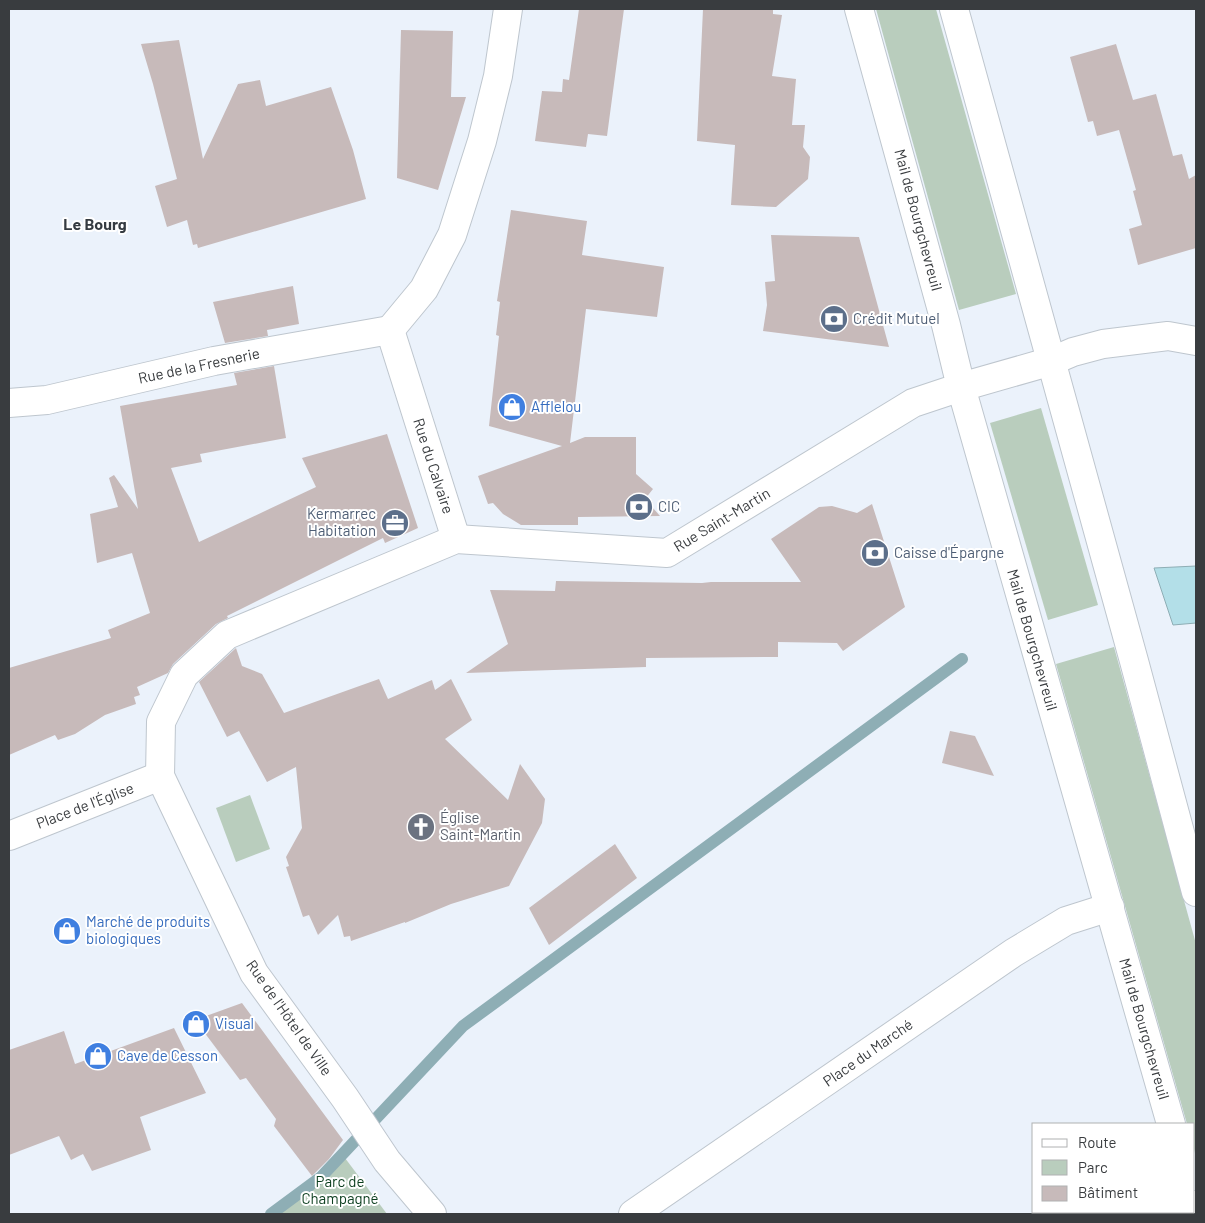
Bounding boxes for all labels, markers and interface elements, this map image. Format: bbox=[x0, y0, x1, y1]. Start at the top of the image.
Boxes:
street label: Mail de Bourgchevreuil bbox=[891, 147, 947, 293]
district label: Le Bourg bbox=[63, 214, 127, 233]
bank icon: Crédit Mutuel bbox=[819, 304, 849, 334]
place label: Crédit Mutuel bbox=[853, 309, 940, 327]
street label: Rue de la Fresnerie bbox=[136, 343, 261, 387]
shop icon: Afflelou bbox=[497, 392, 527, 422]
place label: Afflelou bbox=[531, 397, 581, 415]
street label: Rue du Calvaire bbox=[410, 416, 458, 516]
street label: Rue Saint-Martin bbox=[670, 483, 773, 555]
bank icon: CIC bbox=[624, 492, 654, 522]
place label: CIC bbox=[658, 497, 680, 515]
place label: Kermarrec Habitation bbox=[307, 504, 376, 539]
office icon: Kermarrec Habitation bbox=[380, 508, 410, 538]
bank icon: Caisse d'Épargne bbox=[860, 538, 890, 568]
place label: Caisse d'Épargne bbox=[894, 543, 1004, 561]
street label: Mail de Bourgchevreuil bbox=[1004, 567, 1062, 712]
street label: Place de l'Église bbox=[33, 778, 136, 832]
place label: Église Saint-Martin bbox=[440, 808, 521, 843]
church icon: Église Saint-Martin bbox=[406, 812, 436, 842]
place label: Marché de produits biologiques bbox=[86, 912, 210, 947]
shop icon: Marché de produits biologiques bbox=[52, 916, 82, 946]
street label: Rue de l'Hôtel de Ville bbox=[243, 956, 336, 1079]
street label: Mail de Bourgchevreuil bbox=[1116, 956, 1174, 1101]
shop icon: Visual bbox=[181, 1009, 211, 1039]
place label: Visual bbox=[215, 1014, 254, 1032]
street label: Place du Marché bbox=[819, 1015, 916, 1090]
shop icon: Cave de Cesson bbox=[83, 1041, 113, 1071]
place label: Cave de Cesson bbox=[117, 1046, 218, 1064]
legend bbox=[1032, 1123, 1195, 1213]
text: Route bbox=[1078, 1133, 1117, 1151]
text: Parc bbox=[1078, 1158, 1108, 1176]
park label: Parc de Champagné bbox=[301, 1172, 379, 1207]
text: Bâtiment bbox=[1078, 1183, 1138, 1201]

